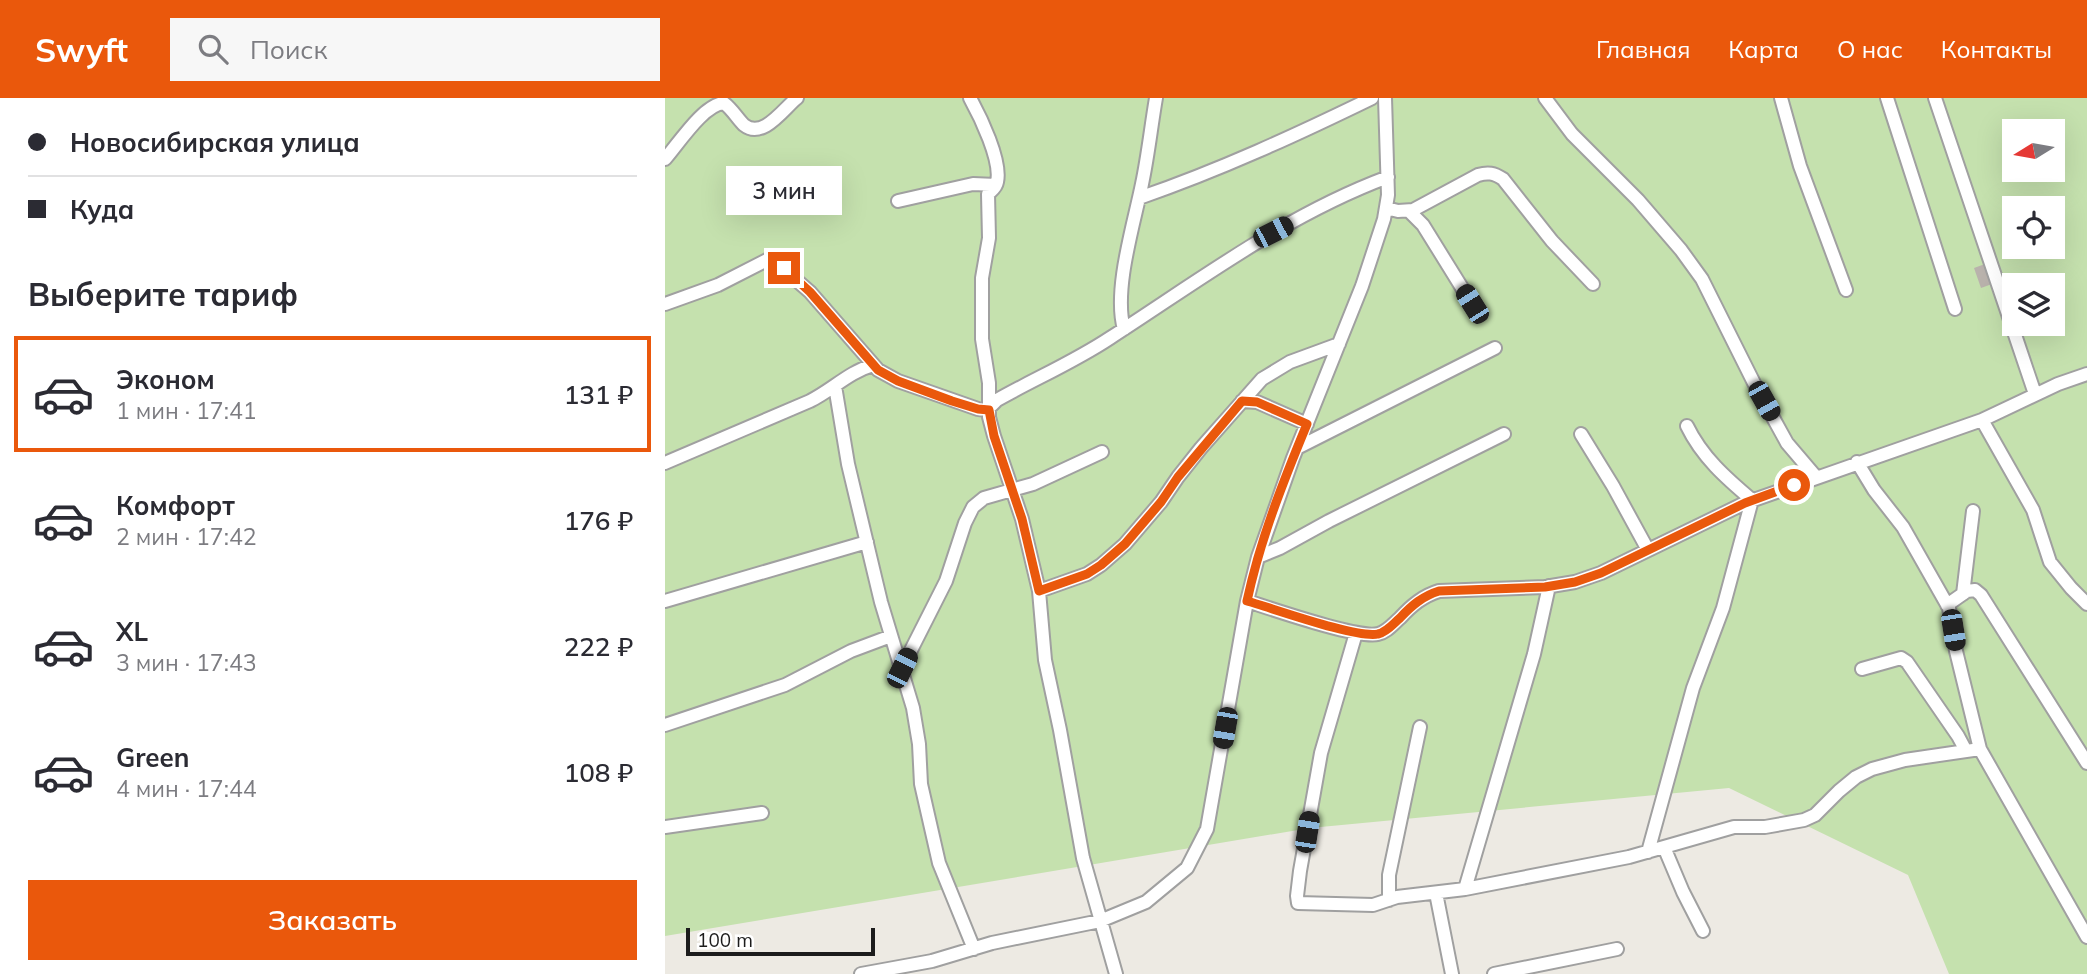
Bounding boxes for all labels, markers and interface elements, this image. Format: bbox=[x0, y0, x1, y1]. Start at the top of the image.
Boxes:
search box bbox=[170, 18, 660, 81]
text: Swyft bbox=[35, 29, 128, 70]
icon: search bbox=[194, 30, 232, 68]
text: Поиск bbox=[250, 33, 328, 66]
text: Главная bbox=[1596, 34, 1690, 64]
text: Карта bbox=[1728, 34, 1799, 64]
text: О нас bbox=[1837, 34, 1903, 64]
text: Контакты bbox=[1941, 34, 2052, 64]
north arrow bbox=[2002, 119, 2065, 182]
map controls bbox=[2002, 119, 2065, 336]
text: Новосибирская улица bbox=[70, 126, 360, 159]
callout: 3 мин bbox=[726, 166, 842, 216]
text: 3 мин bbox=[752, 176, 816, 205]
text: Куда bbox=[70, 193, 134, 226]
button: locate bbox=[2002, 196, 2065, 259]
car bbox=[1250, 213, 1297, 251]
route end bbox=[768, 252, 800, 284]
button: layers bbox=[2002, 273, 2065, 336]
text: Выберите тариф bbox=[28, 274, 298, 314]
car bbox=[1452, 281, 1493, 327]
icon: car bbox=[32, 363, 95, 426]
text: Эконом bbox=[116, 363, 215, 396]
text: 131 ₽ bbox=[564, 378, 633, 411]
car bbox=[1745, 378, 1784, 424]
text: 1 мин · 17:41 bbox=[116, 396, 256, 425]
route start bbox=[1778, 469, 1810, 501]
icon: car bbox=[32, 489, 95, 552]
text: Комфорт bbox=[116, 489, 235, 522]
text: 176 ₽ bbox=[564, 504, 633, 537]
text: 2 мин · 17:42 bbox=[116, 522, 256, 551]
car bbox=[1940, 608, 1967, 652]
icon: car bbox=[32, 615, 95, 678]
text: XL bbox=[116, 615, 148, 648]
text: 222 ₽ bbox=[564, 630, 633, 663]
car bbox=[884, 645, 921, 691]
text: 3 мин · 17:43 bbox=[116, 648, 256, 677]
car bbox=[1212, 705, 1239, 751]
icon: car bbox=[32, 741, 95, 804]
text: Green bbox=[116, 741, 189, 774]
text: 108 ₽ bbox=[564, 756, 633, 789]
text: 4 мин · 17:44 bbox=[116, 774, 256, 803]
car bbox=[1294, 810, 1321, 854]
button: Заказать bbox=[28, 880, 637, 960]
scale bar bbox=[686, 925, 875, 957]
text: 100 m bbox=[697, 928, 753, 952]

